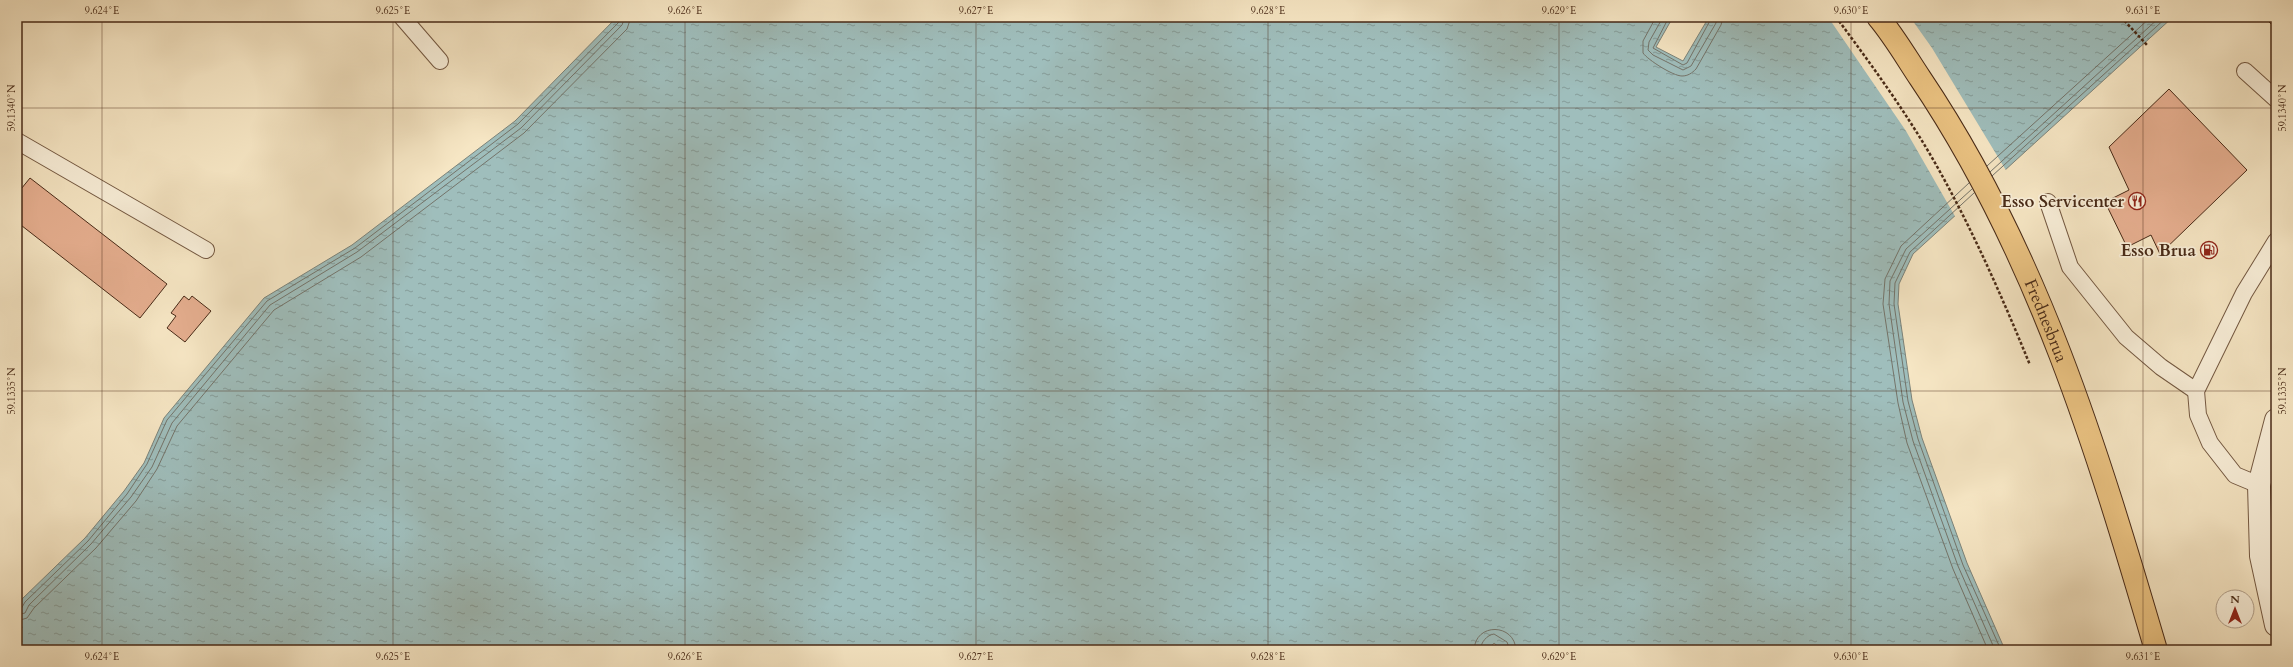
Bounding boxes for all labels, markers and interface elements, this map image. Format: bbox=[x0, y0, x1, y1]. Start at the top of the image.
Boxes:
text: 9.624°E bbox=[85, 4, 119, 18]
text: 9.625°E bbox=[376, 4, 410, 18]
text: 9.626°E bbox=[668, 4, 702, 18]
text: 9.627°E bbox=[959, 4, 993, 18]
text: 9.628°E bbox=[1251, 4, 1285, 18]
text: 9.629°E bbox=[1542, 4, 1576, 18]
text: 9.630°E bbox=[1834, 4, 1868, 18]
text: 9.631°E bbox=[2126, 4, 2160, 18]
text: 59.1340°N bbox=[5, 84, 19, 131]
text: 59.1340°N bbox=[2276, 84, 2290, 131]
place label: Esso Servicenter bbox=[2001, 190, 2124, 213]
restaurant icon: Esso Servicenter bbox=[2127, 191, 2147, 211]
place label: Esso Brua bbox=[2121, 239, 2197, 262]
fuel station icon: Esso Brua bbox=[2199, 240, 2219, 260]
street label: Frednesbrua bbox=[2019, 275, 2074, 366]
text: 59.1335°N bbox=[5, 367, 19, 414]
text: 59.1335°N bbox=[2276, 367, 2290, 414]
north arrow bbox=[2215, 589, 2255, 629]
text: N bbox=[2230, 592, 2240, 607]
text: 9.624°E bbox=[85, 650, 119, 664]
text: 9.625°E bbox=[376, 650, 410, 664]
text: 9.626°E bbox=[668, 650, 702, 664]
text: 9.627°E bbox=[959, 650, 993, 664]
text: 9.628°E bbox=[1251, 650, 1285, 664]
text: 9.629°E bbox=[1542, 650, 1576, 664]
text: 9.630°E bbox=[1834, 650, 1868, 664]
text: 9.631°E bbox=[2126, 650, 2160, 664]

